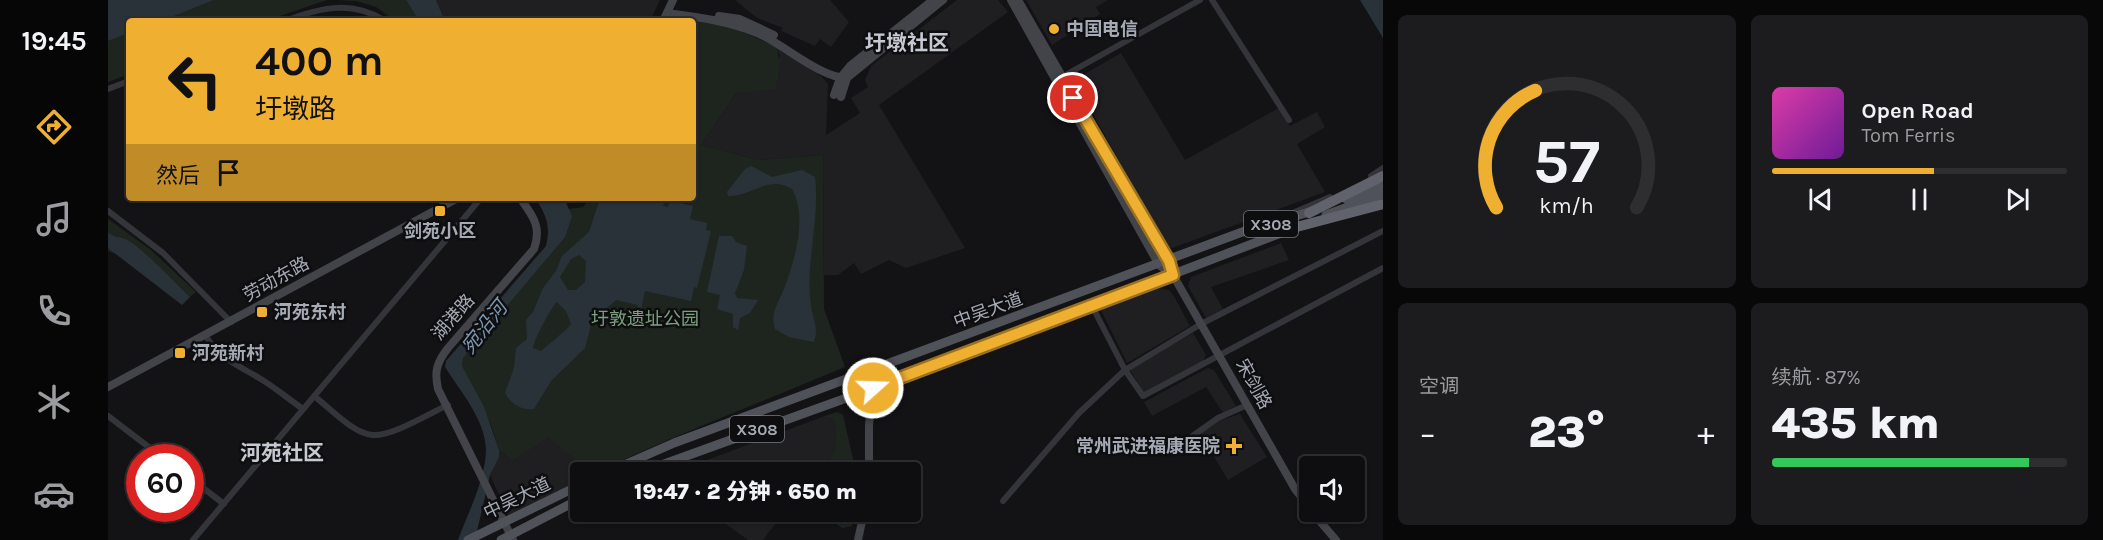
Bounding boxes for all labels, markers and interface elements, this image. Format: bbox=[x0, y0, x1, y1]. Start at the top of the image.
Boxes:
place label: 中国电信 bbox=[1066, 18, 1138, 40]
marker: 中国电信 bbox=[1047, 22, 1061, 36]
text: 19:45 bbox=[21, 25, 87, 57]
district label: 圩墩社区 bbox=[865, 31, 949, 55]
text: 400 m bbox=[255, 36, 384, 86]
icon: left bbox=[156, 42, 234, 120]
pin bbox=[1047, 72, 1098, 123]
icon: arrive bbox=[1056, 81, 1089, 114]
text: 圩墩路 bbox=[255, 93, 336, 125]
text: Open Road bbox=[1862, 98, 1974, 124]
icon: directions bbox=[33, 106, 75, 148]
text: Tom Ferris bbox=[1862, 124, 1955, 147]
text: 57 bbox=[1533, 126, 1600, 199]
icon: arrive bbox=[212, 156, 245, 189]
text: 然后 bbox=[156, 163, 200, 189]
icon: previous bbox=[1804, 183, 1837, 216]
icon: pause bbox=[1903, 183, 1936, 216]
icon: next bbox=[2001, 183, 2034, 216]
text: km/h bbox=[1540, 194, 1594, 219]
icon: music bbox=[33, 198, 75, 240]
marker: 剑苑小区 bbox=[433, 204, 447, 218]
road number: X308 bbox=[1244, 211, 1298, 237]
place label: 剑苑小区 bbox=[404, 220, 476, 242]
street label: 劳动东路 bbox=[239, 252, 313, 306]
street label: 中吴大道 bbox=[950, 287, 1026, 333]
street label: 湖港路 bbox=[427, 289, 479, 345]
icon: phone bbox=[33, 290, 75, 332]
water label: 宛沿河 bbox=[457, 293, 514, 358]
place label: 河苑东村 bbox=[274, 301, 346, 323]
marker: 河苑东村 bbox=[255, 305, 269, 319]
park label: 圩敦遗址公园 bbox=[591, 308, 699, 330]
place label: 河苑新村 bbox=[192, 342, 264, 364]
marker: 河苑新村 bbox=[173, 346, 187, 360]
street label: 宋剑路 bbox=[1231, 355, 1277, 413]
position arrow bbox=[841, 356, 905, 420]
text: 续航 · 87% bbox=[1772, 366, 1861, 389]
text: 空调 bbox=[1419, 375, 1459, 398]
icon: climate bbox=[33, 381, 75, 423]
text: 435 km bbox=[1772, 397, 1940, 449]
text: 23° bbox=[1528, 406, 1606, 458]
text: − bbox=[1419, 414, 1436, 452]
text: + bbox=[1697, 414, 1715, 452]
road number: X308 bbox=[730, 416, 784, 442]
place label: 常州武进福康医院 bbox=[1076, 435, 1220, 457]
marker: 常州武进福康医院 bbox=[1225, 437, 1243, 455]
district label: 河苑社区 bbox=[240, 441, 324, 465]
speed limit sign: 60 bbox=[126, 444, 204, 522]
map controls bbox=[1299, 456, 1365, 522]
button: sound bbox=[1299, 456, 1365, 522]
street label: 中吴大道 bbox=[480, 472, 554, 524]
icon: car bbox=[33, 473, 75, 515]
text: 19:47 · 2 分钟 · 650 m bbox=[634, 479, 857, 505]

